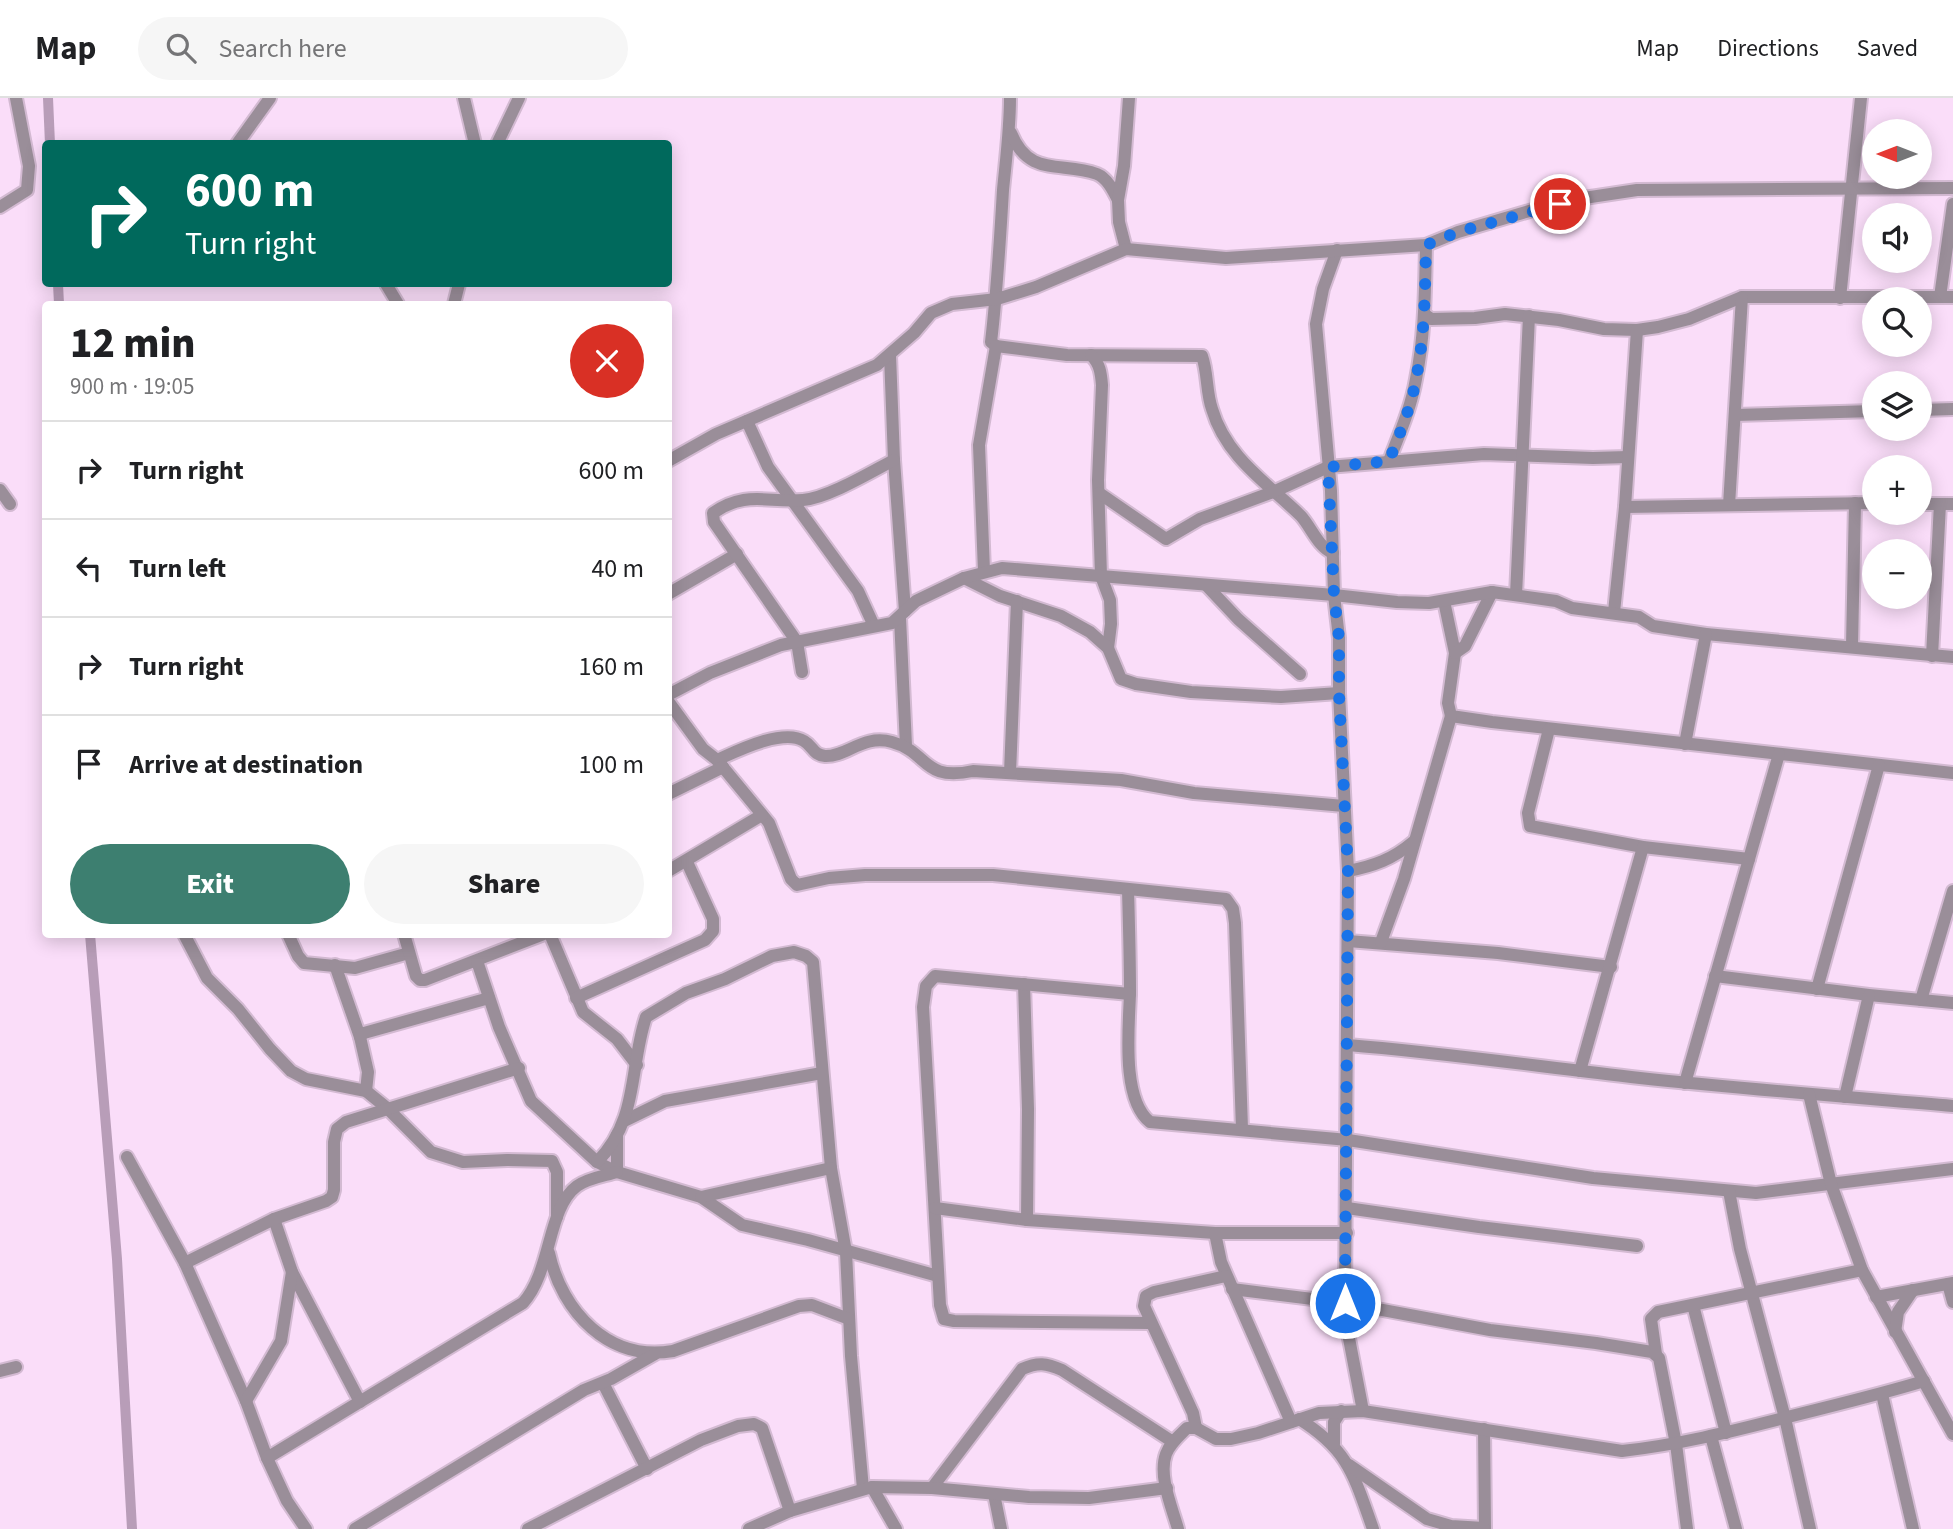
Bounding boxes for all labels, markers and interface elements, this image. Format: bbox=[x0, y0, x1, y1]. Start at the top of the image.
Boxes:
search box bbox=[138, 17, 628, 80]
text: Map bbox=[35, 25, 96, 72]
icon: search bbox=[162, 29, 200, 67]
text: Search here bbox=[218, 30, 347, 67]
text: Map bbox=[1636, 31, 1679, 66]
text: Directions bbox=[1717, 31, 1819, 66]
text: Saved bbox=[1857, 31, 1918, 66]
north arrow bbox=[1862, 119, 1932, 189]
map controls bbox=[1862, 119, 1932, 609]
text: 600 m bbox=[185, 156, 314, 226]
icon: right bbox=[70, 168, 161, 259]
pin bbox=[1530, 174, 1590, 234]
icon: arrive bbox=[1541, 185, 1579, 223]
button: sound bbox=[1862, 203, 1932, 273]
text: Turn right bbox=[185, 221, 316, 267]
button: search bbox=[1862, 287, 1932, 357]
text: 12 min bbox=[70, 314, 196, 374]
button: close bbox=[570, 324, 644, 398]
text: 900 m · 19:05 bbox=[70, 370, 194, 403]
button: layers bbox=[1862, 371, 1932, 441]
icon: right bbox=[70, 451, 108, 489]
text: Turn right bbox=[129, 452, 244, 489]
text: 600 m bbox=[578, 452, 644, 489]
button: + bbox=[1862, 455, 1932, 525]
button: − bbox=[1862, 539, 1932, 609]
icon: left bbox=[70, 549, 108, 587]
text: Turn left bbox=[129, 550, 226, 587]
text: 40 m bbox=[591, 550, 644, 587]
icon: right bbox=[70, 647, 108, 685]
text: Turn right bbox=[129, 648, 244, 685]
text: 160 m bbox=[578, 648, 644, 685]
icon: arrive bbox=[70, 745, 108, 783]
text: Arrive at destination bbox=[129, 746, 363, 783]
text: 100 m bbox=[578, 746, 644, 783]
button: Exit bbox=[70, 844, 350, 924]
button: Share bbox=[364, 844, 644, 924]
position arrow bbox=[1308, 1266, 1382, 1340]

